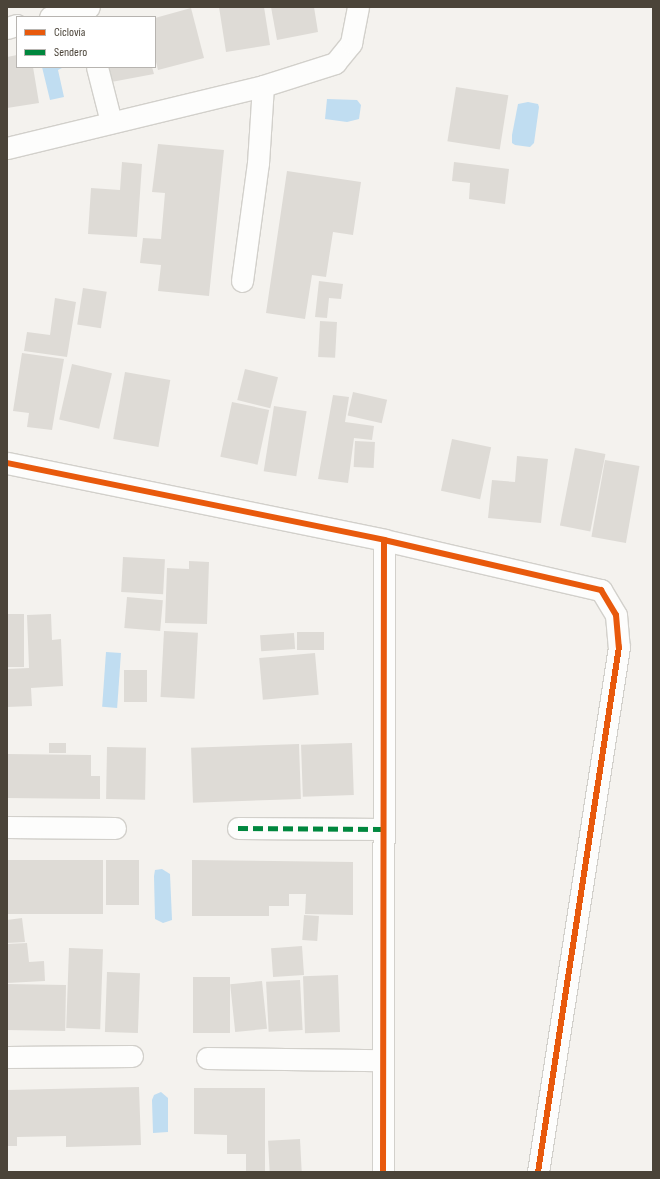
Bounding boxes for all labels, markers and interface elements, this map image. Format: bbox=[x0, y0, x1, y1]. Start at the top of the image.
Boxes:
legend bbox=[16, 16, 156, 68]
text: Ciclovía bbox=[54, 25, 85, 40]
text: Sendero bbox=[54, 45, 87, 60]

